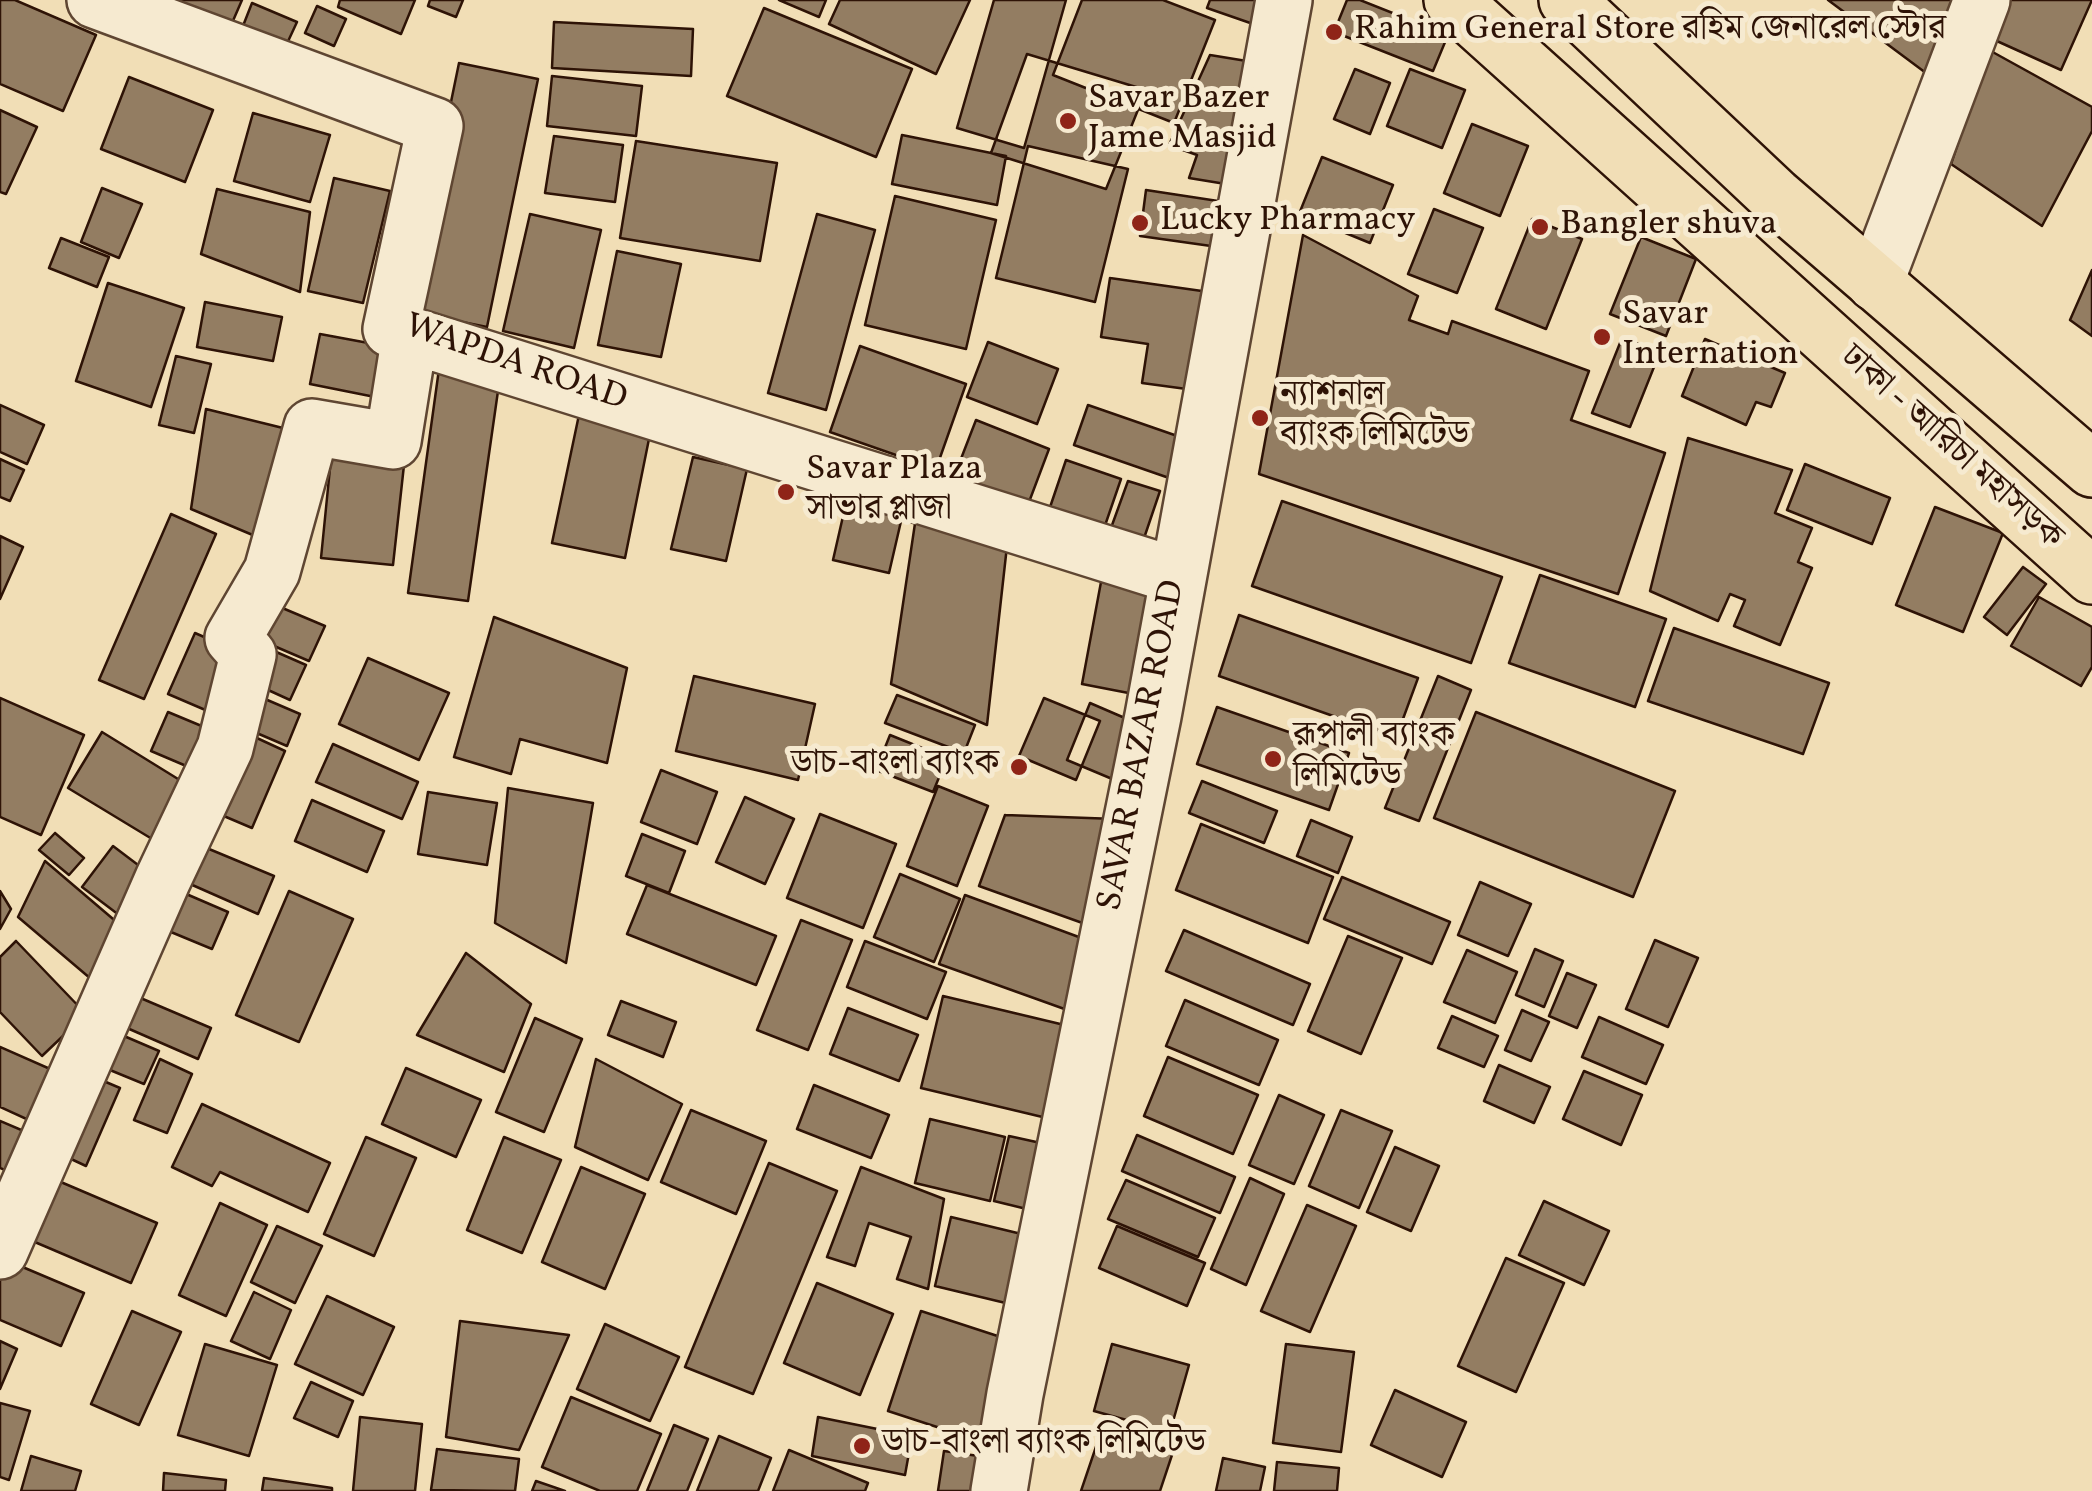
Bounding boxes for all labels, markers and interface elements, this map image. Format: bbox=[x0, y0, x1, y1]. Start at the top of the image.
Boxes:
place label: Rahim General Store রহিম জেনারেল স্টোর bbox=[1354, 11, 1946, 53]
marker: Rahim General Store রহিম জেনারেল স্টোর bbox=[1323, 21, 1345, 43]
place label: Savar Bazer Jame Masjid bbox=[1088, 80, 1277, 162]
marker: Savar Bazer Jame Masjid bbox=[1057, 110, 1079, 132]
place label: Lucky Pharmacy bbox=[1160, 202, 1415, 244]
place label: Bangler shuva bbox=[1560, 206, 1777, 248]
marker: Lucky Pharmacy bbox=[1129, 212, 1151, 234]
marker: Bangler shuva bbox=[1529, 216, 1551, 238]
place label: Savar Internation bbox=[1622, 296, 1799, 378]
street label: WAPDA ROAD bbox=[398, 307, 632, 423]
marker: Savar Internation bbox=[1591, 326, 1613, 348]
street label: ঢাকা - আরিচা মহাসড়ক bbox=[1830, 338, 2070, 560]
place label: ন্যাশনাল ব্যাংক লিমিটেড bbox=[1280, 377, 1469, 459]
marker: ন্যাশনাল ব্যাংক লিমিটেড bbox=[1249, 407, 1271, 429]
place label: Savar Plaza সাভার প্লাজা bbox=[806, 451, 982, 533]
marker: Savar Plaza সাভার প্লাজা bbox=[775, 481, 797, 503]
street label: SAVAR BAZAR ROAD bbox=[1091, 577, 1197, 915]
place label: রূপালী ব্যাংক লিমিটেড bbox=[1293, 718, 1455, 800]
place label: ডাচ-বাংলা ব্যাংক bbox=[791, 746, 999, 788]
marker: রূপালী ব্যাংক লিমিটেড bbox=[1262, 748, 1284, 770]
marker: ডাচ-বাংলা ব্যাংক bbox=[1008, 756, 1030, 778]
place label: ডাচ-বাংলা ব্যাংক লিমিটেড bbox=[882, 1425, 1206, 1467]
marker: ডাচ-বাংলা ব্যাংক লিমিটেড bbox=[851, 1435, 873, 1457]

